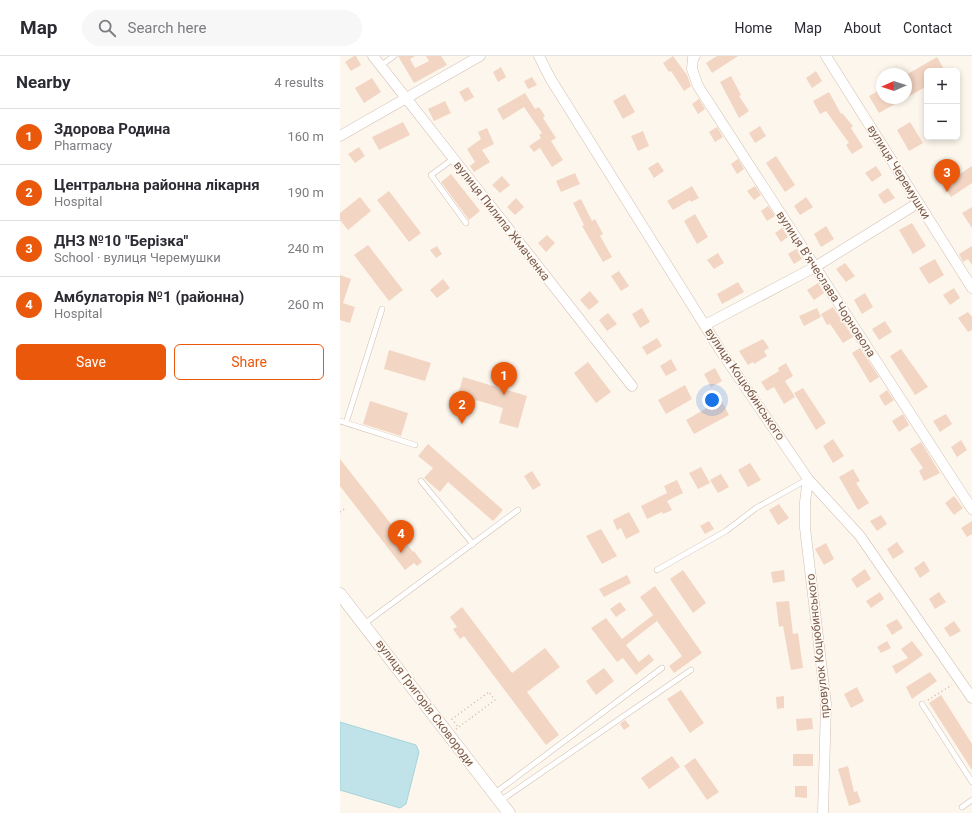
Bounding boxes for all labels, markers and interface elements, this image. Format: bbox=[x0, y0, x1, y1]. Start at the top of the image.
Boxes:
search box bbox=[82, 10, 362, 46]
text: Map bbox=[20, 16, 58, 39]
icon: search bbox=[96, 17, 118, 39]
text: Search here bbox=[128, 19, 206, 37]
text: Home bbox=[734, 20, 772, 36]
text: Map bbox=[794, 20, 822, 36]
text: About bbox=[844, 20, 881, 36]
text: Contact bbox=[903, 20, 952, 36]
north arrow bbox=[876, 68, 912, 104]
map controls bbox=[924, 68, 960, 140]
button: + bbox=[924, 68, 960, 104]
text: Nearby bbox=[16, 72, 71, 92]
text: 4 results bbox=[274, 75, 324, 90]
button: − bbox=[924, 104, 960, 140]
text: Здорова Родина bbox=[54, 120, 170, 138]
street label: вулиця Черемушки bbox=[864, 122, 934, 222]
text: 1 bbox=[25, 129, 33, 144]
text: 160 m bbox=[287, 129, 324, 144]
text: Pharmacy bbox=[54, 138, 112, 153]
street label: вулиця Пилипа Жмаченка bbox=[451, 158, 553, 284]
pin: 3 bbox=[934, 159, 960, 192]
text: Центральна районна лікарня bbox=[54, 176, 260, 194]
text: 2 bbox=[25, 185, 33, 200]
text: 190 m bbox=[287, 185, 324, 200]
text: Hospital bbox=[54, 194, 102, 209]
street label: вулиця Вʼячеслава Чорновола bbox=[774, 209, 878, 359]
text: ДНЗ №10 "Берізка" bbox=[54, 232, 188, 250]
text: 3 bbox=[25, 241, 33, 256]
text: 240 m bbox=[287, 241, 324, 256]
text: School · вулиця Черемушки bbox=[54, 250, 221, 265]
text: Амбулаторія №1 (районна) bbox=[54, 288, 244, 306]
text: 4 bbox=[25, 297, 33, 312]
text: 260 m bbox=[287, 297, 324, 312]
text: Hospital bbox=[54, 306, 102, 321]
street label: вулиця Коцюбинського bbox=[702, 325, 788, 443]
button: Save bbox=[16, 344, 166, 380]
button: Share bbox=[174, 344, 324, 380]
pin: 1 bbox=[491, 362, 517, 395]
your location bbox=[702, 390, 722, 410]
pin: 2 bbox=[449, 391, 475, 424]
pin: 4 bbox=[388, 520, 414, 553]
street label: провулок Коцюбинського bbox=[803, 573, 833, 719]
street label: вулиця Григорія Сковороди bbox=[373, 637, 477, 769]

